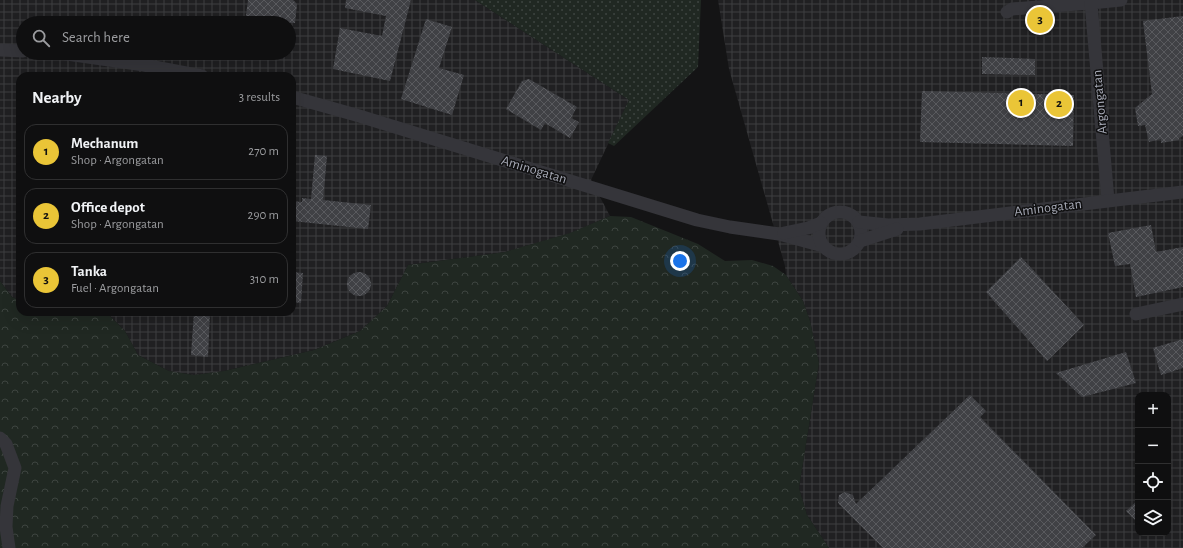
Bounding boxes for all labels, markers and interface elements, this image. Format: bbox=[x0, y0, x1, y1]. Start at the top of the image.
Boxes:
pin: 3 bbox=[1027, 5, 1053, 35]
search box bbox=[16, 16, 296, 60]
icon: search bbox=[30, 27, 52, 49]
text: Search here bbox=[62, 30, 130, 45]
street label: Argongatan bbox=[1090, 69, 1110, 135]
pin: 1 bbox=[1008, 88, 1034, 118]
text: Nearby bbox=[32, 89, 82, 106]
pin: 2 bbox=[1046, 89, 1072, 119]
text: 3 results bbox=[239, 91, 280, 104]
text: Mechanum bbox=[71, 136, 138, 151]
text: 1 bbox=[44, 145, 48, 158]
text: 270 m bbox=[248, 145, 279, 158]
street label: Aminogatan bbox=[500, 153, 568, 187]
text: Shop · Argongatan bbox=[71, 154, 164, 167]
street label: Aminogatan bbox=[1014, 197, 1082, 219]
text: Office depot bbox=[71, 200, 145, 215]
text: 2 bbox=[43, 209, 49, 222]
text: 290 m bbox=[248, 209, 279, 222]
text: Shop · Argongatan bbox=[71, 218, 164, 231]
your location bbox=[670, 251, 690, 271]
text: Tanka bbox=[71, 264, 107, 279]
text: 3 bbox=[43, 273, 49, 286]
text: 310 m bbox=[250, 273, 279, 286]
text: Fuel · Argongatan bbox=[71, 282, 159, 295]
map controls bbox=[1135, 392, 1171, 536]
button: + bbox=[1135, 392, 1171, 428]
button: − bbox=[1135, 428, 1171, 464]
button: locate bbox=[1135, 464, 1171, 500]
button: layers bbox=[1135, 500, 1171, 536]

